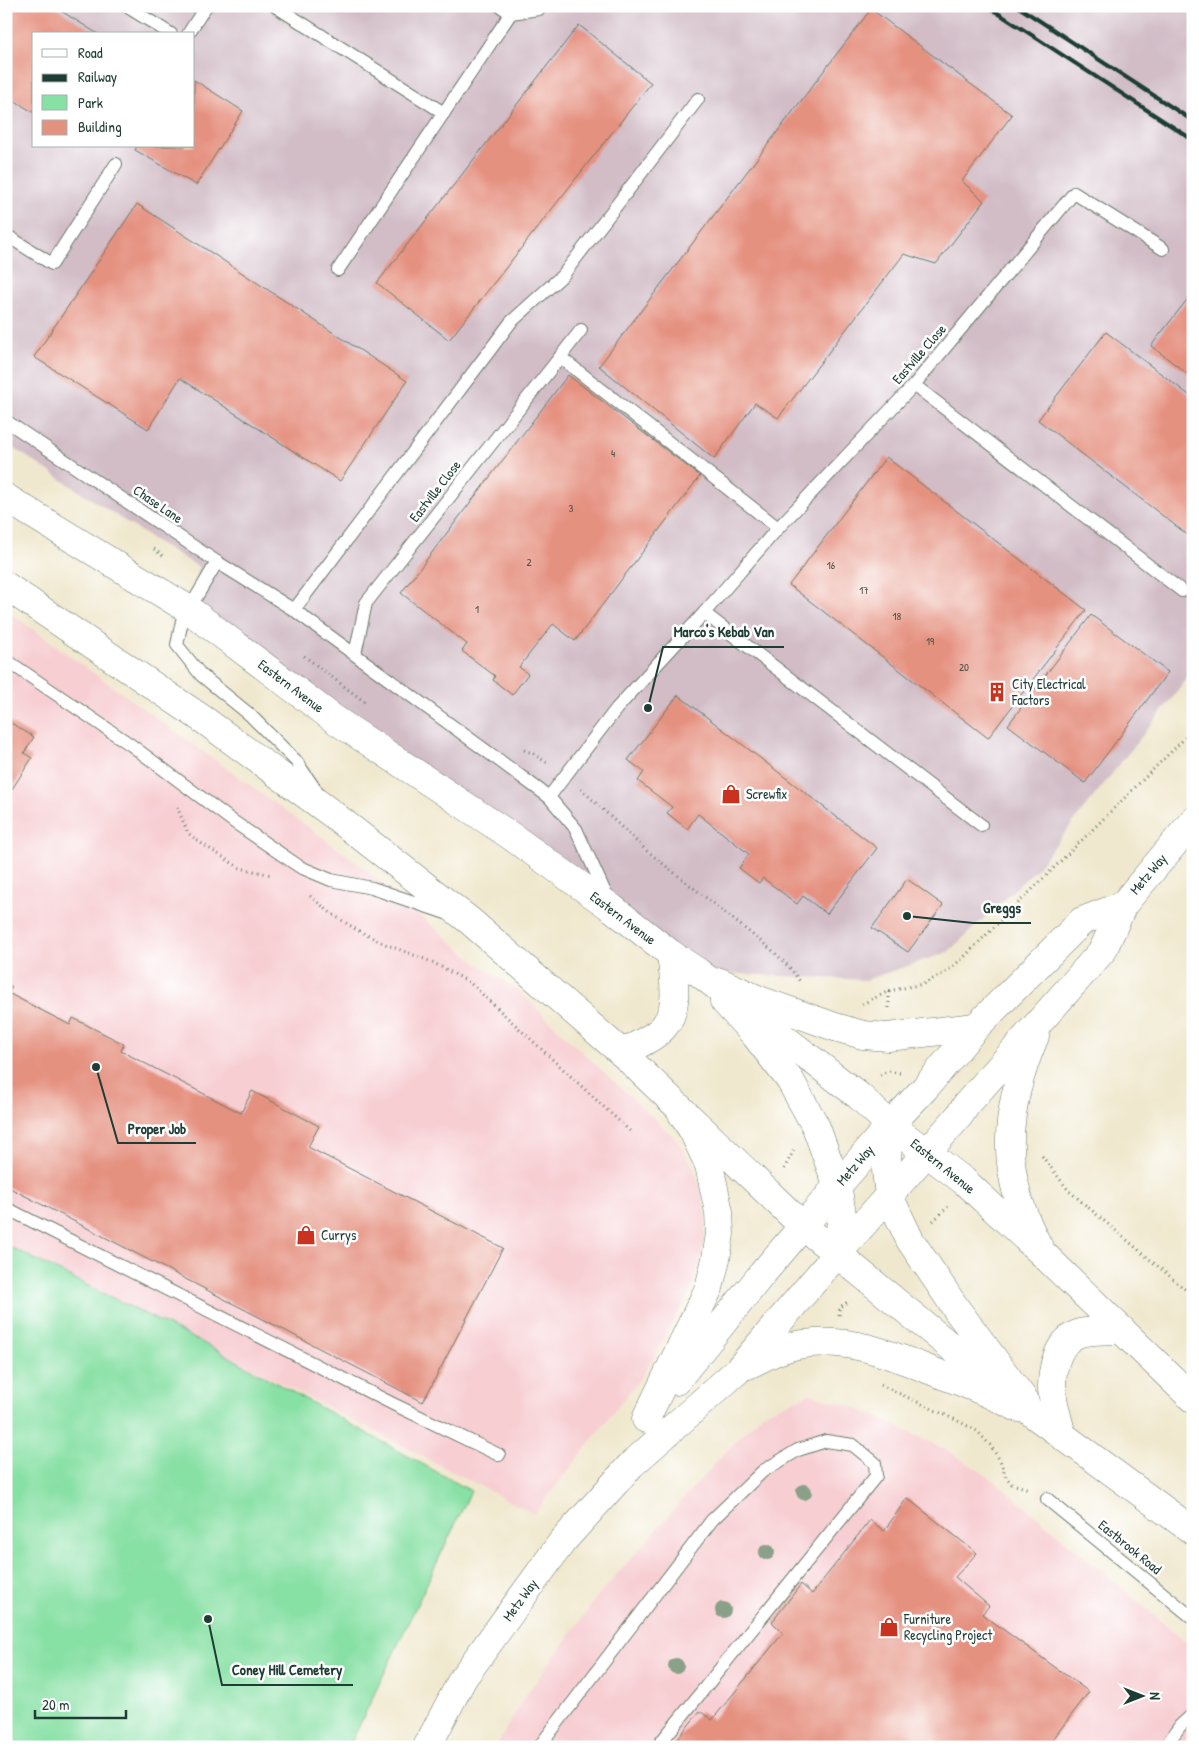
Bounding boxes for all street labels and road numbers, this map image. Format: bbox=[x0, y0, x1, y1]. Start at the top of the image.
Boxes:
street label: Eastville Close bbox=[887, 319, 950, 388]
street label: Eastville Close bbox=[405, 456, 465, 525]
street label: Chase Lane bbox=[130, 480, 187, 527]
street label: Eastern Avenue bbox=[254, 655, 328, 717]
street label: Metz Way bbox=[1125, 849, 1171, 899]
street label: Eastern Avenue bbox=[586, 887, 660, 949]
street label: Eastern Avenue bbox=[907, 1134, 980, 1198]
street label: Metz Way bbox=[832, 1140, 878, 1190]
street label: Eastbrook Road bbox=[1095, 1515, 1166, 1578]
street label: Metz Way bbox=[498, 1575, 542, 1625]

